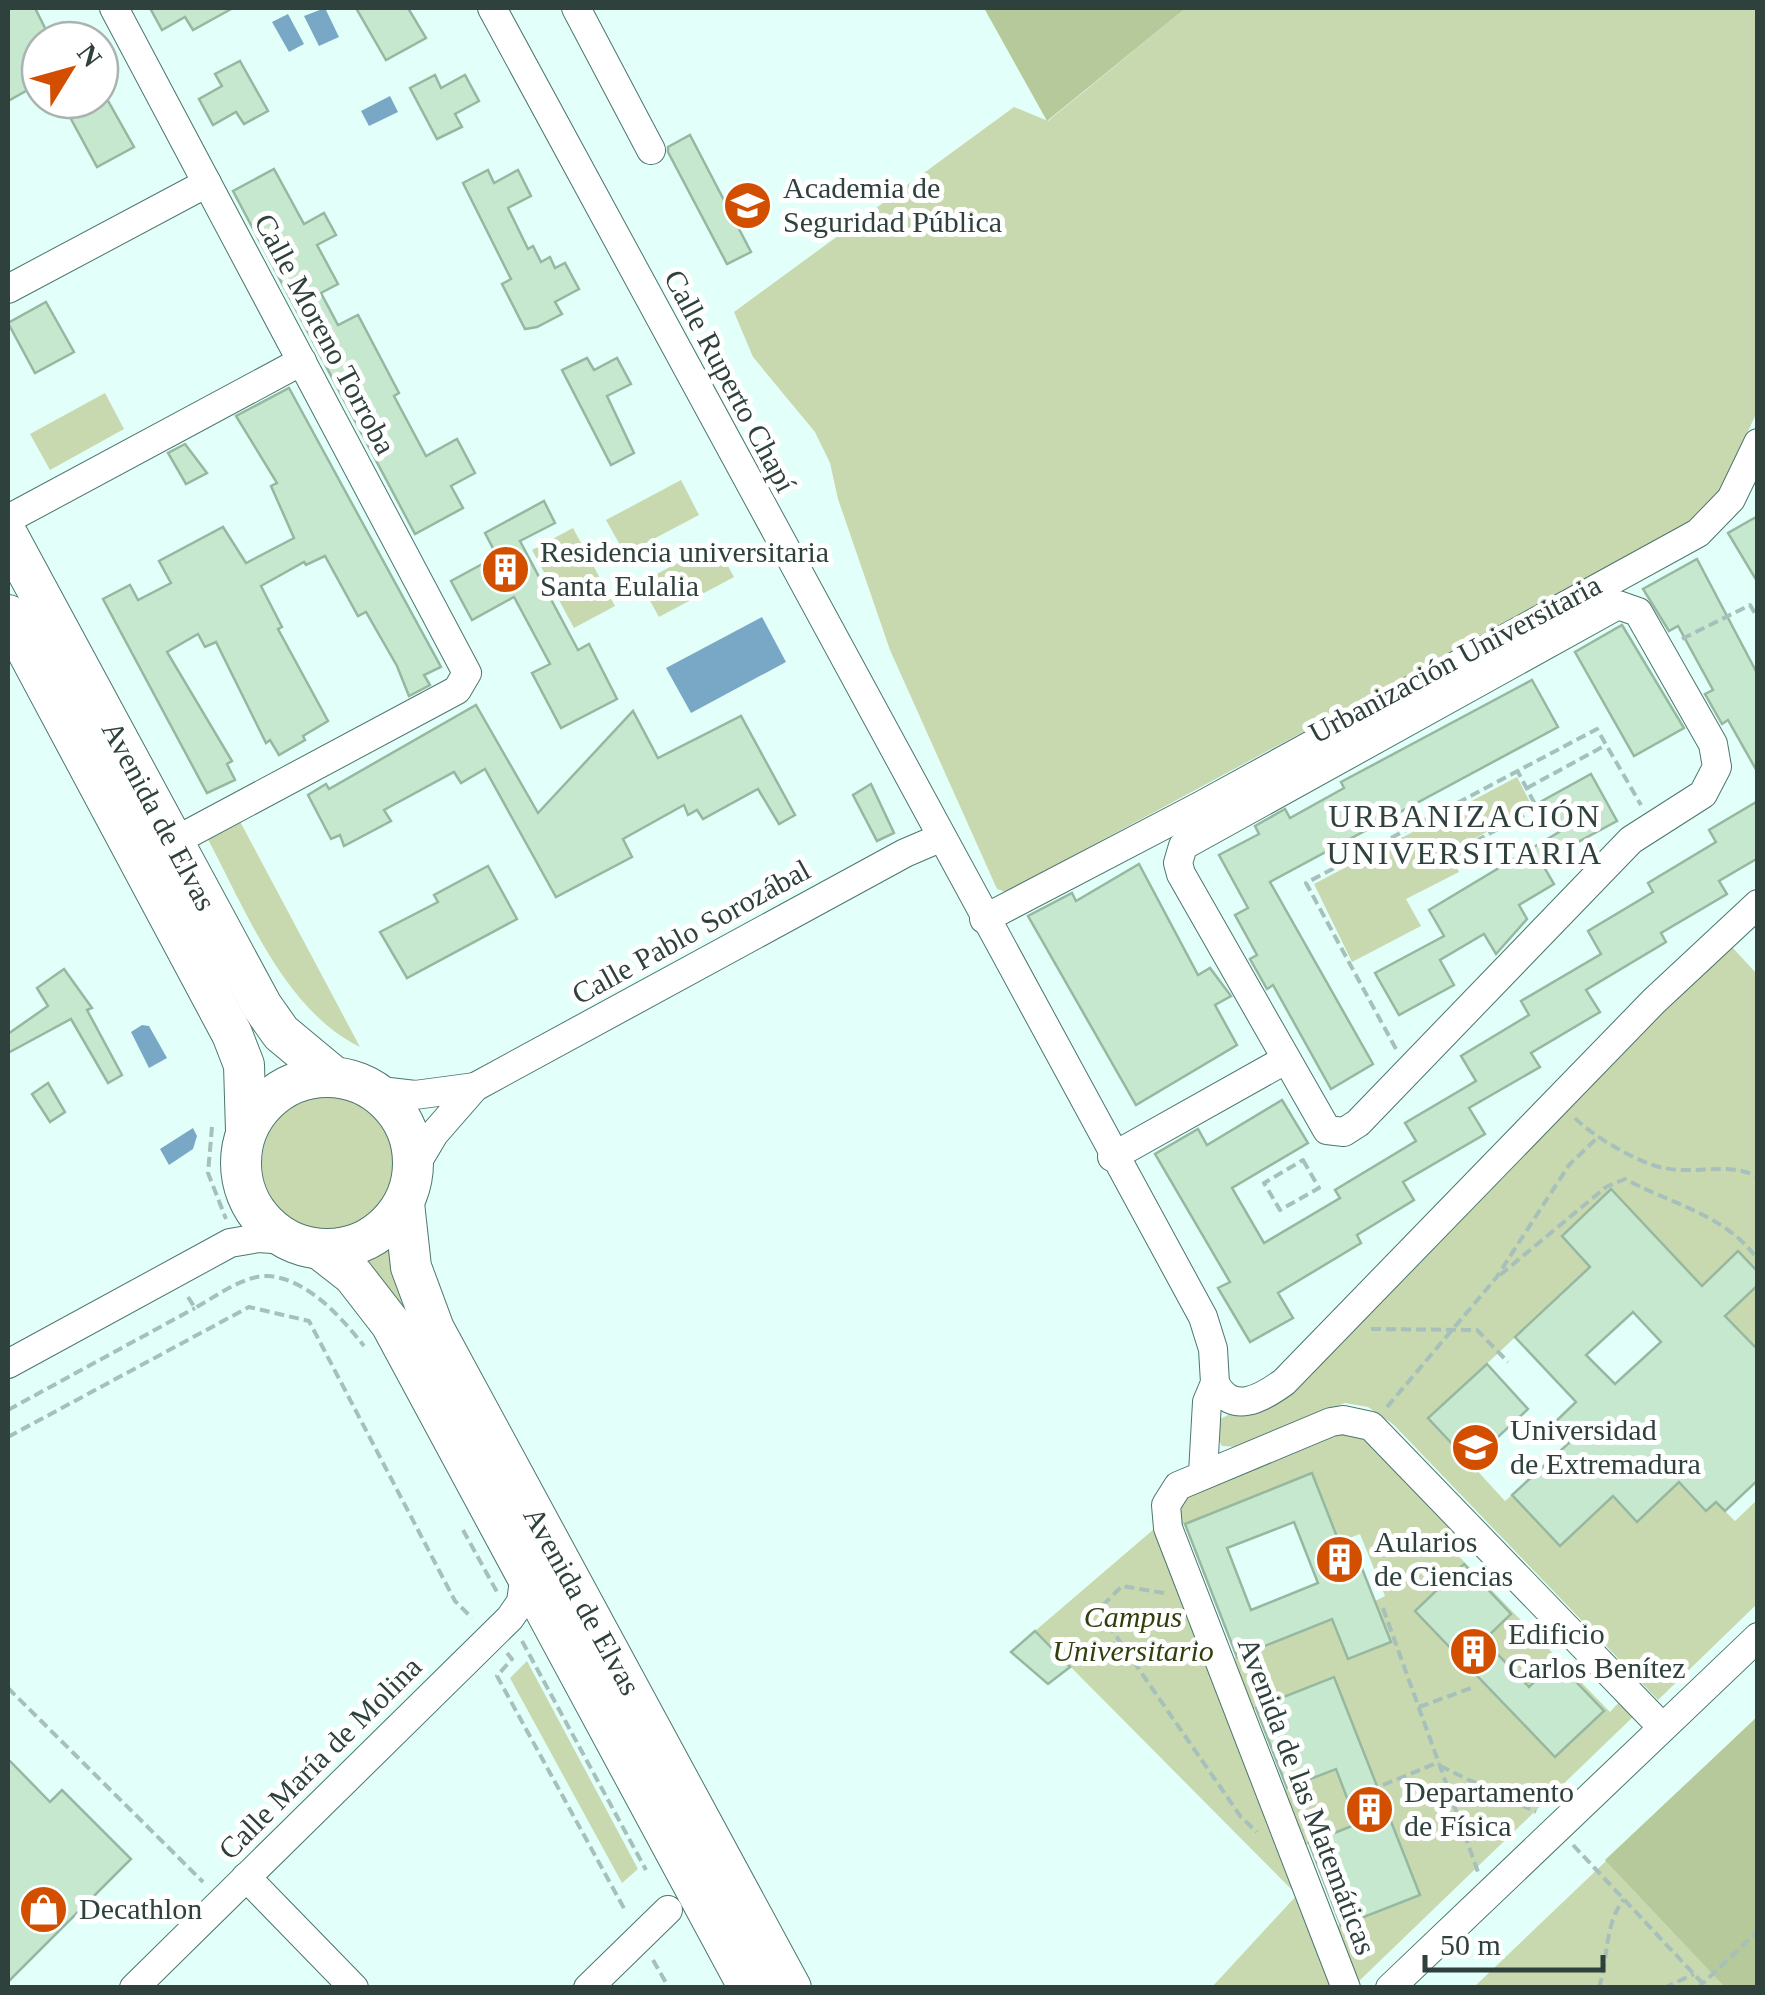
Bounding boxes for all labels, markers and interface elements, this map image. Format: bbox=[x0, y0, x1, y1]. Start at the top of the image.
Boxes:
north arrow bbox=[20, 20, 120, 120]
text: N bbox=[71, 38, 108, 73]
place label: Academia de Seguridad Pública bbox=[783, 171, 1002, 238]
school or university icon: Academia de Seguridad Pública bbox=[722, 179, 774, 231]
street label: Calle Moreno Torroba bbox=[248, 208, 403, 460]
street label: Calle Ruperto Chapí bbox=[658, 264, 803, 498]
place label: Residencia universitaria Santa Eulalia bbox=[540, 535, 829, 602]
building icon: Residencia universitaria Santa Eulalia bbox=[479, 543, 531, 595]
street label: Urbanización Universitaria bbox=[1303, 568, 1606, 750]
street label: Avenida de Elvas bbox=[96, 716, 223, 916]
district label: URBANIZACIÓN UNIVERSITARIA bbox=[1326, 798, 1604, 871]
street label: Calle Pablo Sorozábal bbox=[566, 853, 815, 1011]
place label: Universidad de Extremadura bbox=[1510, 1413, 1701, 1480]
school or university icon: Universidad de Extremadura bbox=[1449, 1421, 1501, 1473]
street label: Avenida de Elvas bbox=[517, 1501, 648, 1700]
place label: Aularios de Ciencias bbox=[1374, 1525, 1513, 1592]
building icon: Aularios de Ciencias bbox=[1313, 1533, 1365, 1585]
park label: Campus Universitario bbox=[1052, 1600, 1214, 1667]
place label: Edificio Carlos Benítez bbox=[1508, 1617, 1685, 1684]
building icon: Edificio Carlos Benítez bbox=[1447, 1625, 1499, 1677]
street label: Avenida de las Matemáticas bbox=[1232, 1633, 1383, 1959]
street label: Calle María de Molina bbox=[212, 1650, 428, 1866]
place label: Departamento de Física bbox=[1404, 1775, 1574, 1842]
building icon: Departamento de Física bbox=[1343, 1783, 1395, 1835]
shop icon: Decathlon bbox=[18, 1883, 70, 1935]
place label: Decathlon bbox=[79, 1892, 202, 1925]
scale bar bbox=[1425, 1910, 1602, 1972]
text: 50 m bbox=[1440, 1928, 1501, 1961]

